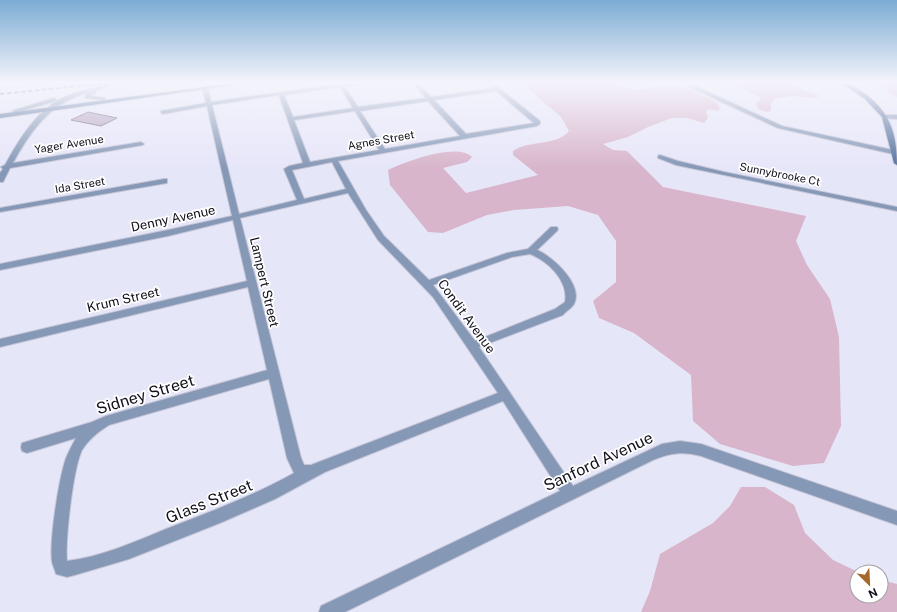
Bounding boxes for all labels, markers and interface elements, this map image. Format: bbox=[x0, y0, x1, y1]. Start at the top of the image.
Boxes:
street label: Agnes Street bbox=[347, 128, 415, 152]
street label: Yager Avenue bbox=[34, 133, 104, 155]
street label: Sunnybrooke Ct bbox=[739, 160, 821, 188]
street label: Ida Street bbox=[54, 175, 106, 195]
street label: Denny Avenue bbox=[130, 202, 217, 235]
street label: Lampert Street bbox=[247, 236, 282, 329]
street label: Condit Avenue bbox=[435, 276, 498, 356]
street label: Krum Street bbox=[85, 284, 161, 315]
street label: Sidney Street bbox=[94, 371, 197, 418]
street label: Sanford Avenue bbox=[541, 428, 656, 495]
street label: Glass Street bbox=[163, 475, 255, 528]
north arrow bbox=[849, 564, 889, 604]
text: N bbox=[867, 586, 879, 600]

